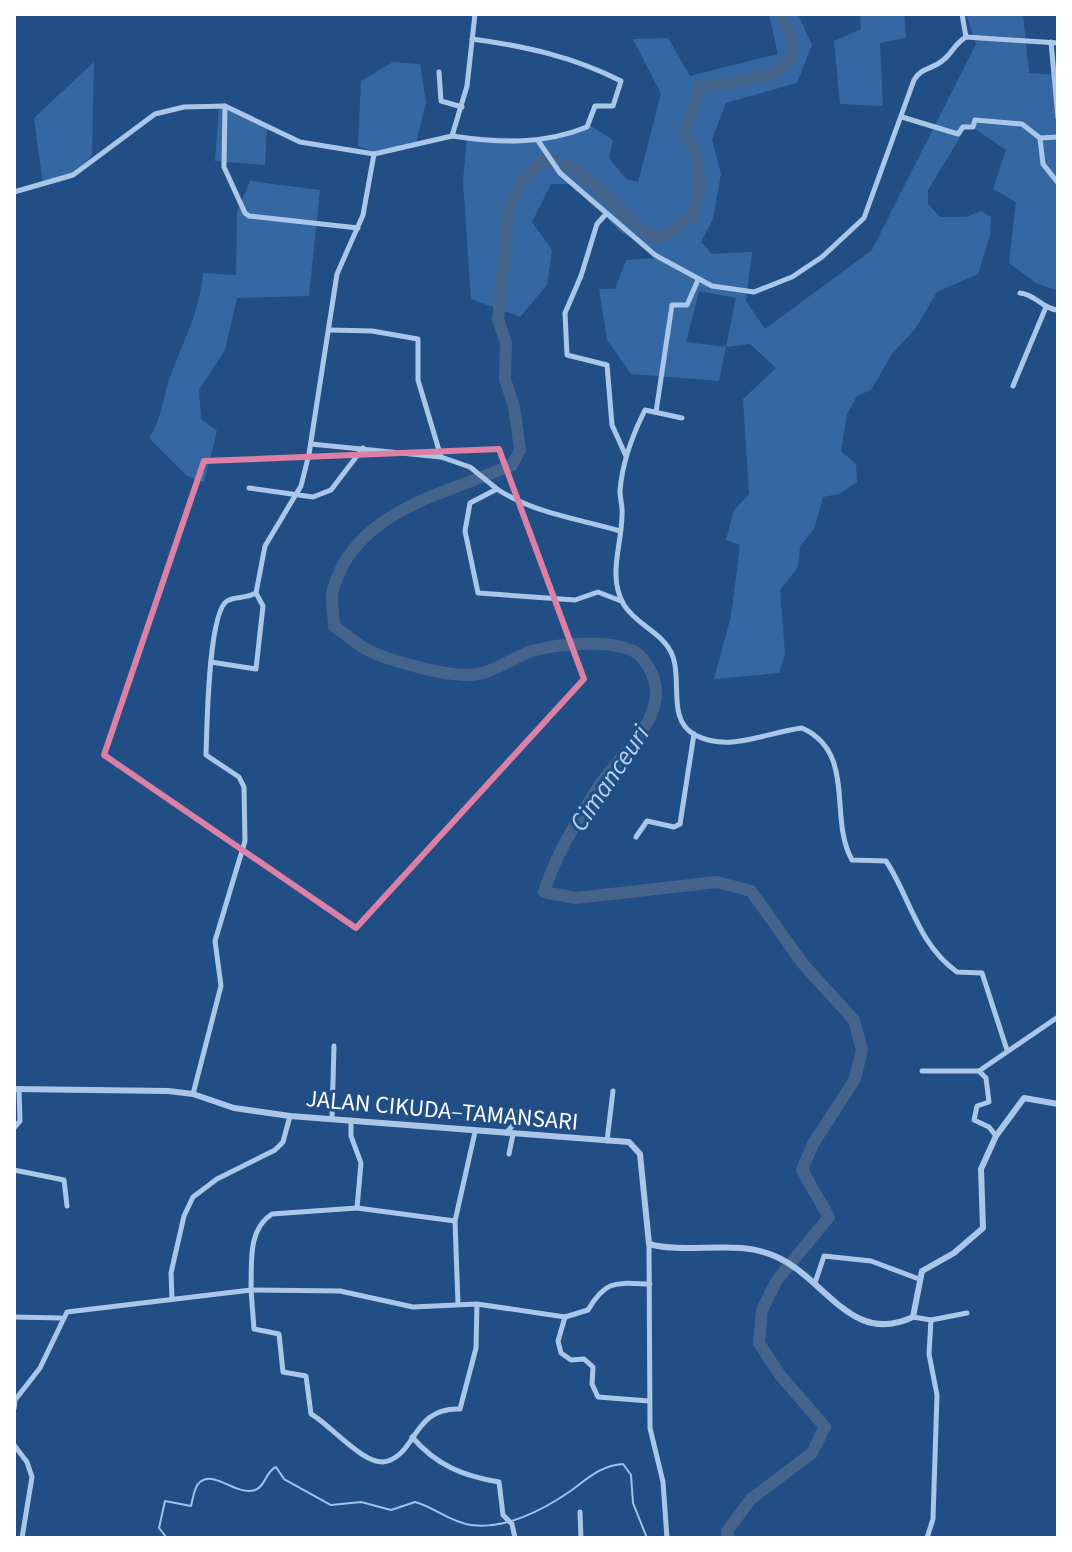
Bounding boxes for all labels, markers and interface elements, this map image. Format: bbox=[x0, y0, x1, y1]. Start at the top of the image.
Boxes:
water label: Cimanceuri bbox=[560, 717, 659, 839]
street label: JALAN CIKUDA–TAMANSARI bbox=[304, 1081, 580, 1140]

